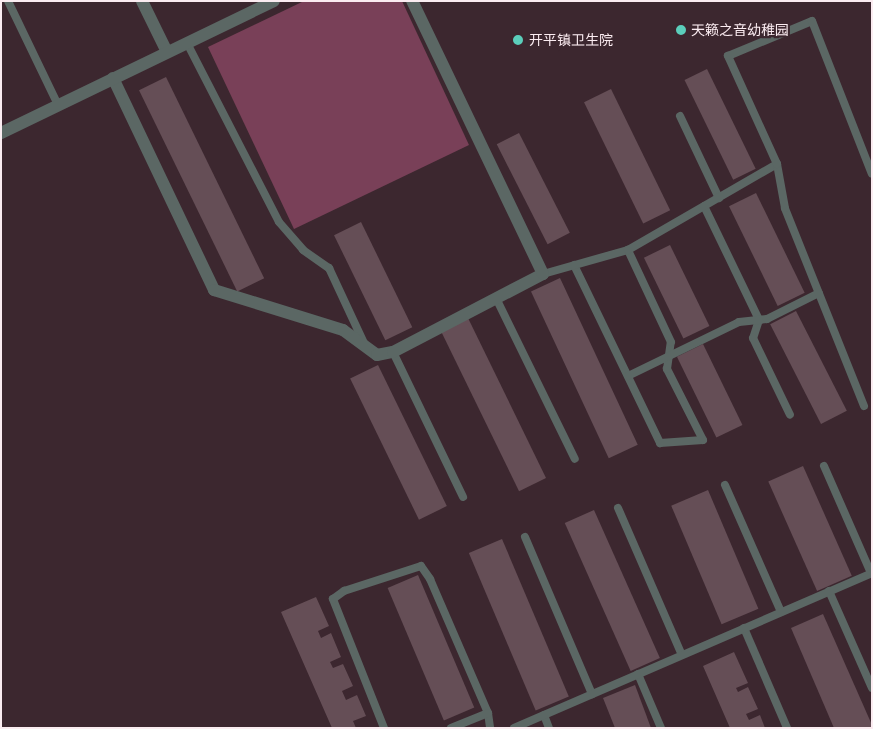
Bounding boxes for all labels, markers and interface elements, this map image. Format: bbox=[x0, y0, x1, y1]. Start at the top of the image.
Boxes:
place label: 天籁之音幼稚园 bbox=[691, 22, 789, 38]
marker: 天籁之音幼稚园 bbox=[675, 24, 687, 36]
place label: 开平镇卫生院 bbox=[529, 32, 613, 48]
marker: 开平镇卫生院 bbox=[511, 33, 525, 47]

